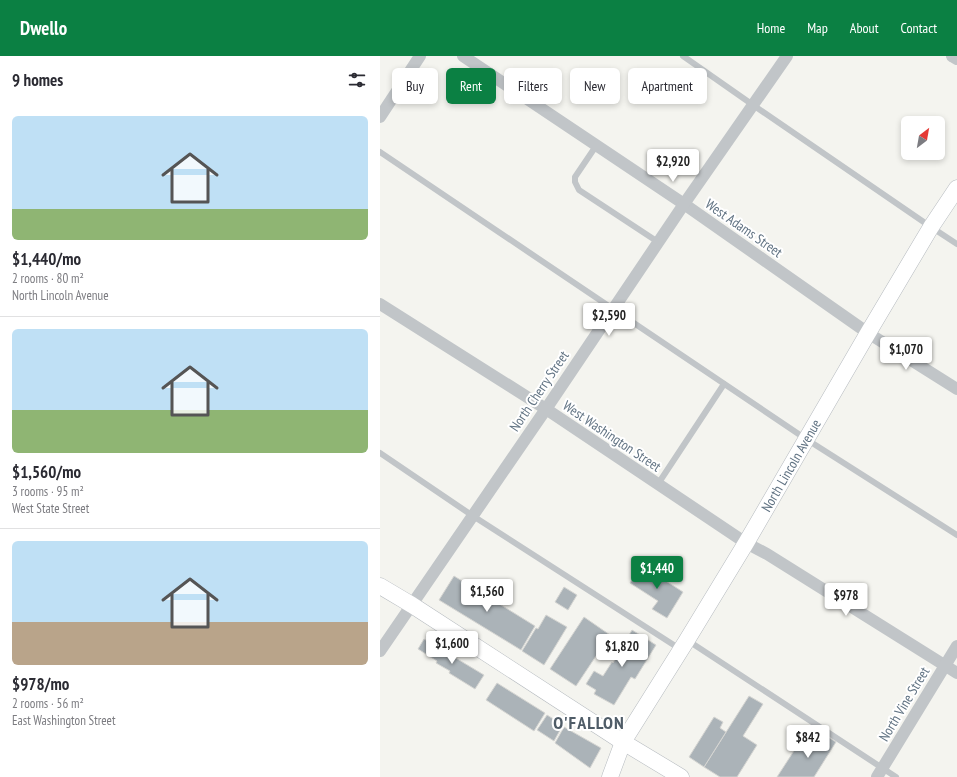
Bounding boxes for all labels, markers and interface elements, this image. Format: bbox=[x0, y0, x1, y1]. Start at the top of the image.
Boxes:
text: Dwello bbox=[20, 16, 67, 40]
text: Home bbox=[757, 19, 785, 37]
text: Map bbox=[807, 19, 828, 37]
text: About bbox=[850, 19, 879, 37]
text: Contact bbox=[901, 19, 937, 37]
chip: Buy bbox=[392, 68, 438, 104]
chip: Rent bbox=[446, 68, 496, 104]
chip: Filters bbox=[504, 68, 562, 104]
chip: New bbox=[570, 68, 620, 104]
chip: Apartment bbox=[628, 68, 707, 104]
text: 9 homes bbox=[12, 69, 63, 91]
icon: filters bbox=[346, 69, 368, 91]
north arrow bbox=[901, 116, 945, 160]
map controls bbox=[901, 116, 945, 160]
icon: home bbox=[154, 142, 226, 214]
pin: $2,920 bbox=[640, 149, 706, 183]
text: $2,920 bbox=[656, 153, 690, 170]
street label: West Adams Street bbox=[702, 195, 786, 261]
text: $1,440/mo bbox=[12, 248, 81, 270]
text: 2 rooms · 80 m² bbox=[12, 270, 84, 287]
text: North Lincoln Avenue bbox=[12, 287, 109, 304]
pin: $2,590 bbox=[576, 303, 642, 337]
text: $2,590 bbox=[592, 307, 626, 324]
pin: $1,070 bbox=[873, 337, 939, 371]
text: $1,070 bbox=[889, 341, 923, 358]
street label: North Cherry Street bbox=[505, 347, 573, 435]
icon: home bbox=[154, 355, 226, 427]
street label: West Washington Street bbox=[559, 397, 665, 476]
street label: North Lincoln Avenue bbox=[757, 416, 825, 515]
text: $1,560/mo bbox=[12, 461, 81, 483]
text: 3 rooms · 95 m² bbox=[12, 483, 84, 500]
text: West State Street bbox=[12, 500, 89, 517]
pin: $1,440 bbox=[624, 556, 690, 590]
text: $1,440 bbox=[640, 560, 674, 577]
icon: home bbox=[154, 567, 226, 639]
pin: $1,560 bbox=[454, 579, 520, 613]
text: $1,560 bbox=[470, 583, 504, 600]
pin: $978 bbox=[822, 583, 870, 617]
text: $978 bbox=[834, 587, 858, 604]
pin: $1,600 bbox=[419, 631, 485, 665]
pin: $1,820 bbox=[589, 634, 655, 668]
text: $1,600 bbox=[435, 635, 469, 652]
text: $1,820 bbox=[605, 638, 639, 655]
street label: North Vine Street bbox=[875, 663, 933, 745]
text: $978/mo bbox=[12, 673, 69, 695]
text: 2 rooms · 56 m² bbox=[12, 695, 84, 712]
district label: O'FALLON bbox=[553, 711, 625, 734]
text: East Washington Street bbox=[12, 712, 116, 729]
pin: $842 bbox=[784, 725, 832, 759]
text: $842 bbox=[796, 729, 820, 746]

